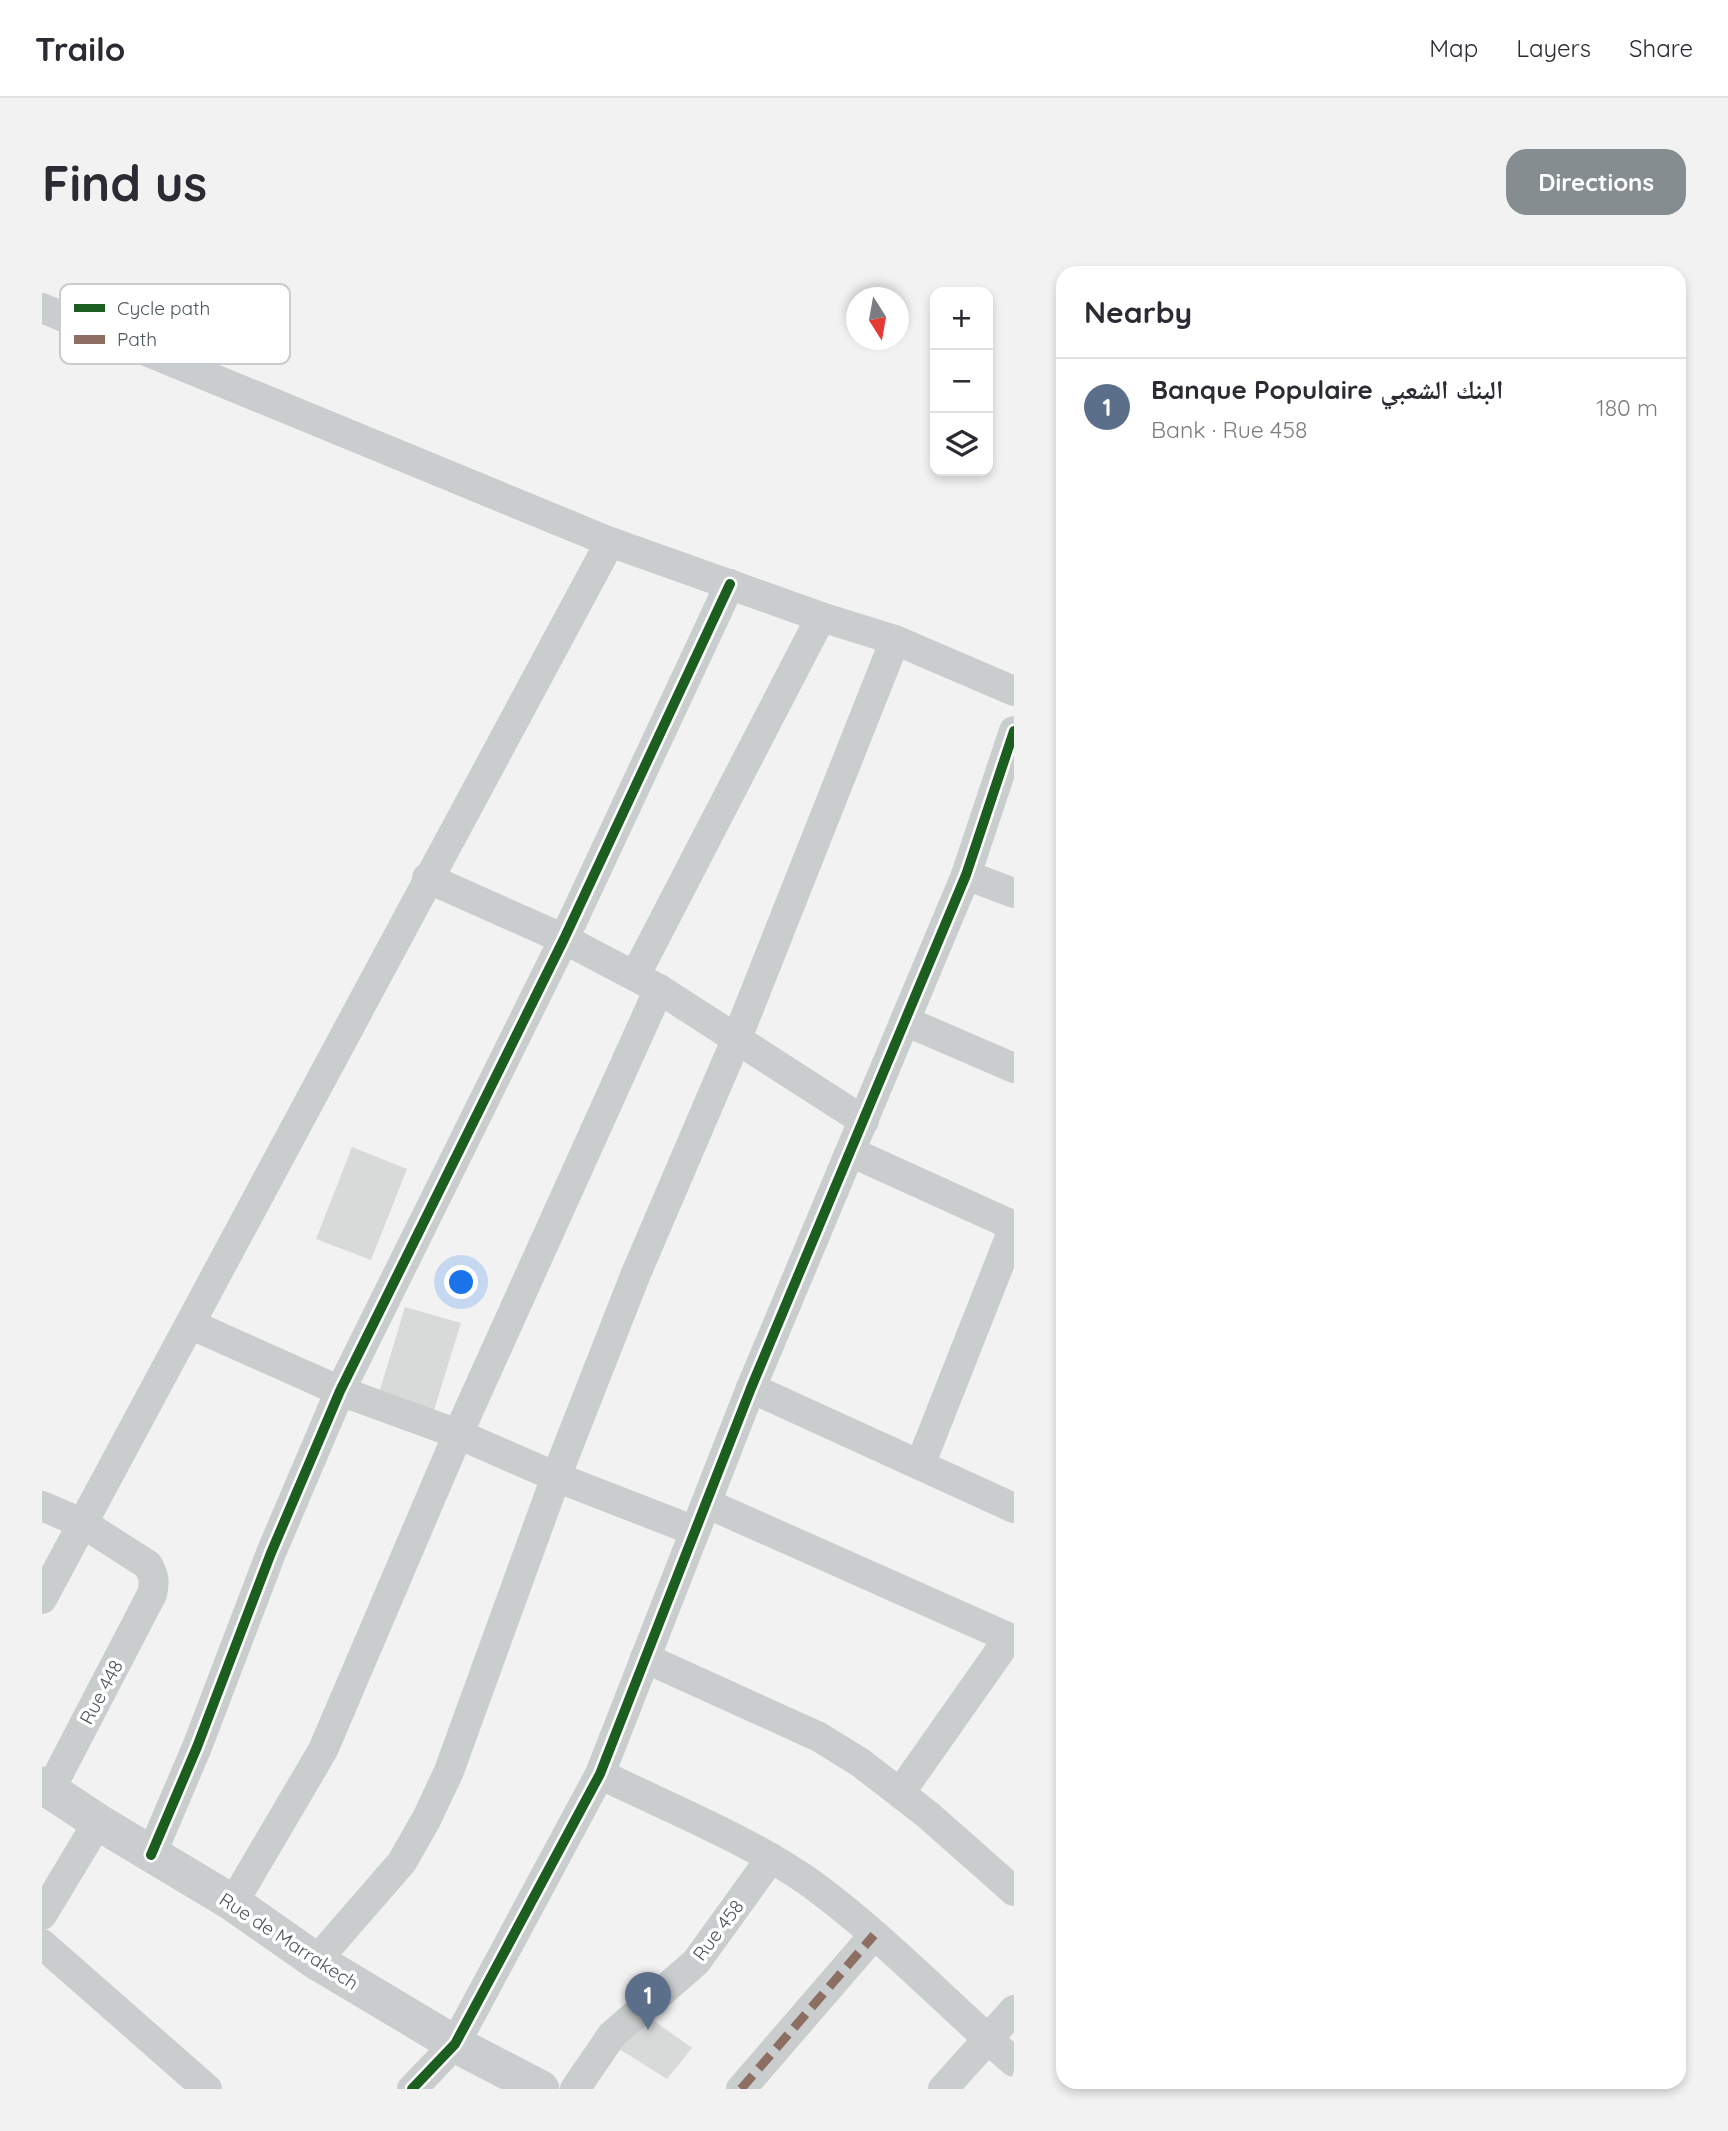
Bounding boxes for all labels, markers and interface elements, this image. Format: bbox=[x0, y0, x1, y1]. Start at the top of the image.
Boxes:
text: Trailo bbox=[35, 28, 125, 69]
text: Map bbox=[1429, 33, 1478, 63]
text: Layers bbox=[1516, 33, 1591, 63]
text: Share bbox=[1629, 33, 1693, 63]
button: Directions bbox=[1506, 149, 1686, 215]
text: Find us bbox=[42, 152, 207, 213]
legend bbox=[60, 284, 290, 364]
north arrow bbox=[846, 287, 909, 350]
map controls bbox=[930, 287, 993, 476]
button: + bbox=[930, 287, 993, 350]
text: Nearby bbox=[1084, 293, 1192, 331]
text: Cycle path bbox=[117, 296, 210, 320]
text: Path bbox=[117, 327, 157, 351]
button: − bbox=[930, 350, 993, 413]
text: Banque Populaire البنك الشعبي bbox=[1151, 373, 1503, 406]
text: 1 bbox=[1103, 393, 1111, 422]
text: 180 m bbox=[1596, 393, 1658, 422]
button: layers bbox=[930, 413, 993, 476]
text: Bank · Rue 458 bbox=[1151, 415, 1307, 444]
your location bbox=[444, 1265, 478, 1299]
street label: Rue 448 bbox=[74, 1656, 128, 1728]
street label: Rue de Marrakech bbox=[215, 1887, 363, 1995]
street label: Rue 458 bbox=[687, 1895, 749, 1965]
pin: 1 bbox=[625, 1972, 671, 2030]

